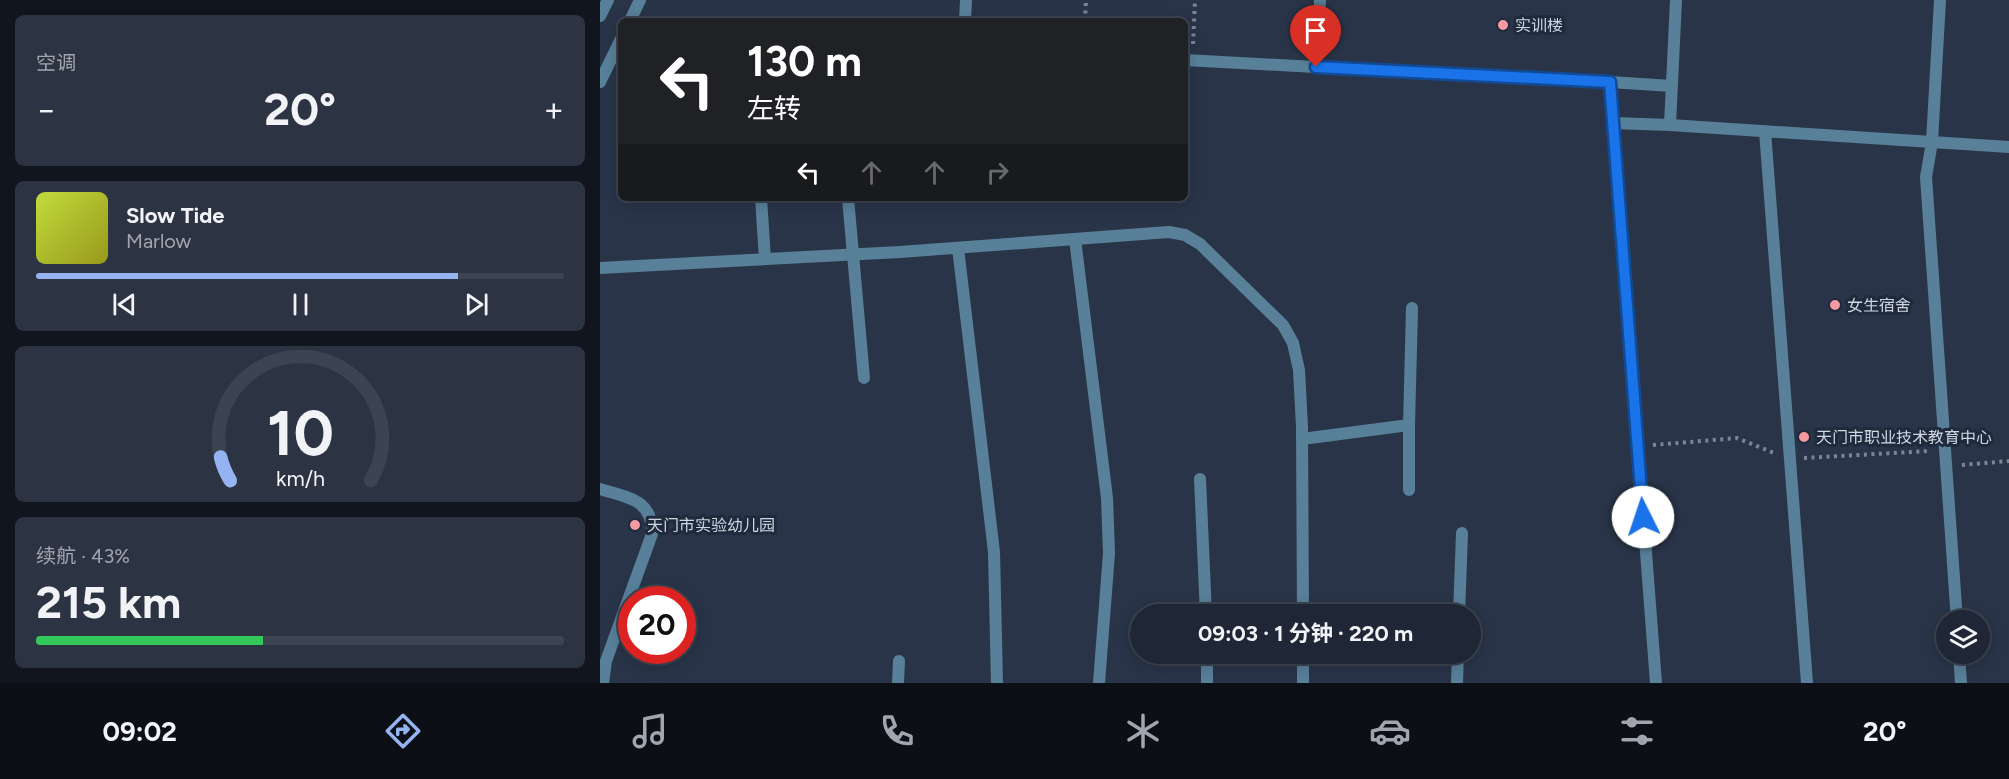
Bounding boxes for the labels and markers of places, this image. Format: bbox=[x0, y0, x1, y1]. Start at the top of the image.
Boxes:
pin bbox=[1290, 5, 1341, 67]
place label: 实训楼 bbox=[1515, 16, 1563, 35]
marker: 实训楼 bbox=[1496, 18, 1510, 32]
place label: 女生宿舍 bbox=[1847, 296, 1911, 315]
marker: 女生宿舍 bbox=[1828, 298, 1842, 312]
place label: 天门市职业技术教育中心 bbox=[1816, 428, 1992, 447]
marker: 天门市职业技术教育中心 bbox=[1797, 430, 1811, 444]
place label: 天门市实验幼儿园 bbox=[647, 516, 775, 535]
marker: 天门市实验幼儿园 bbox=[628, 518, 642, 532]

